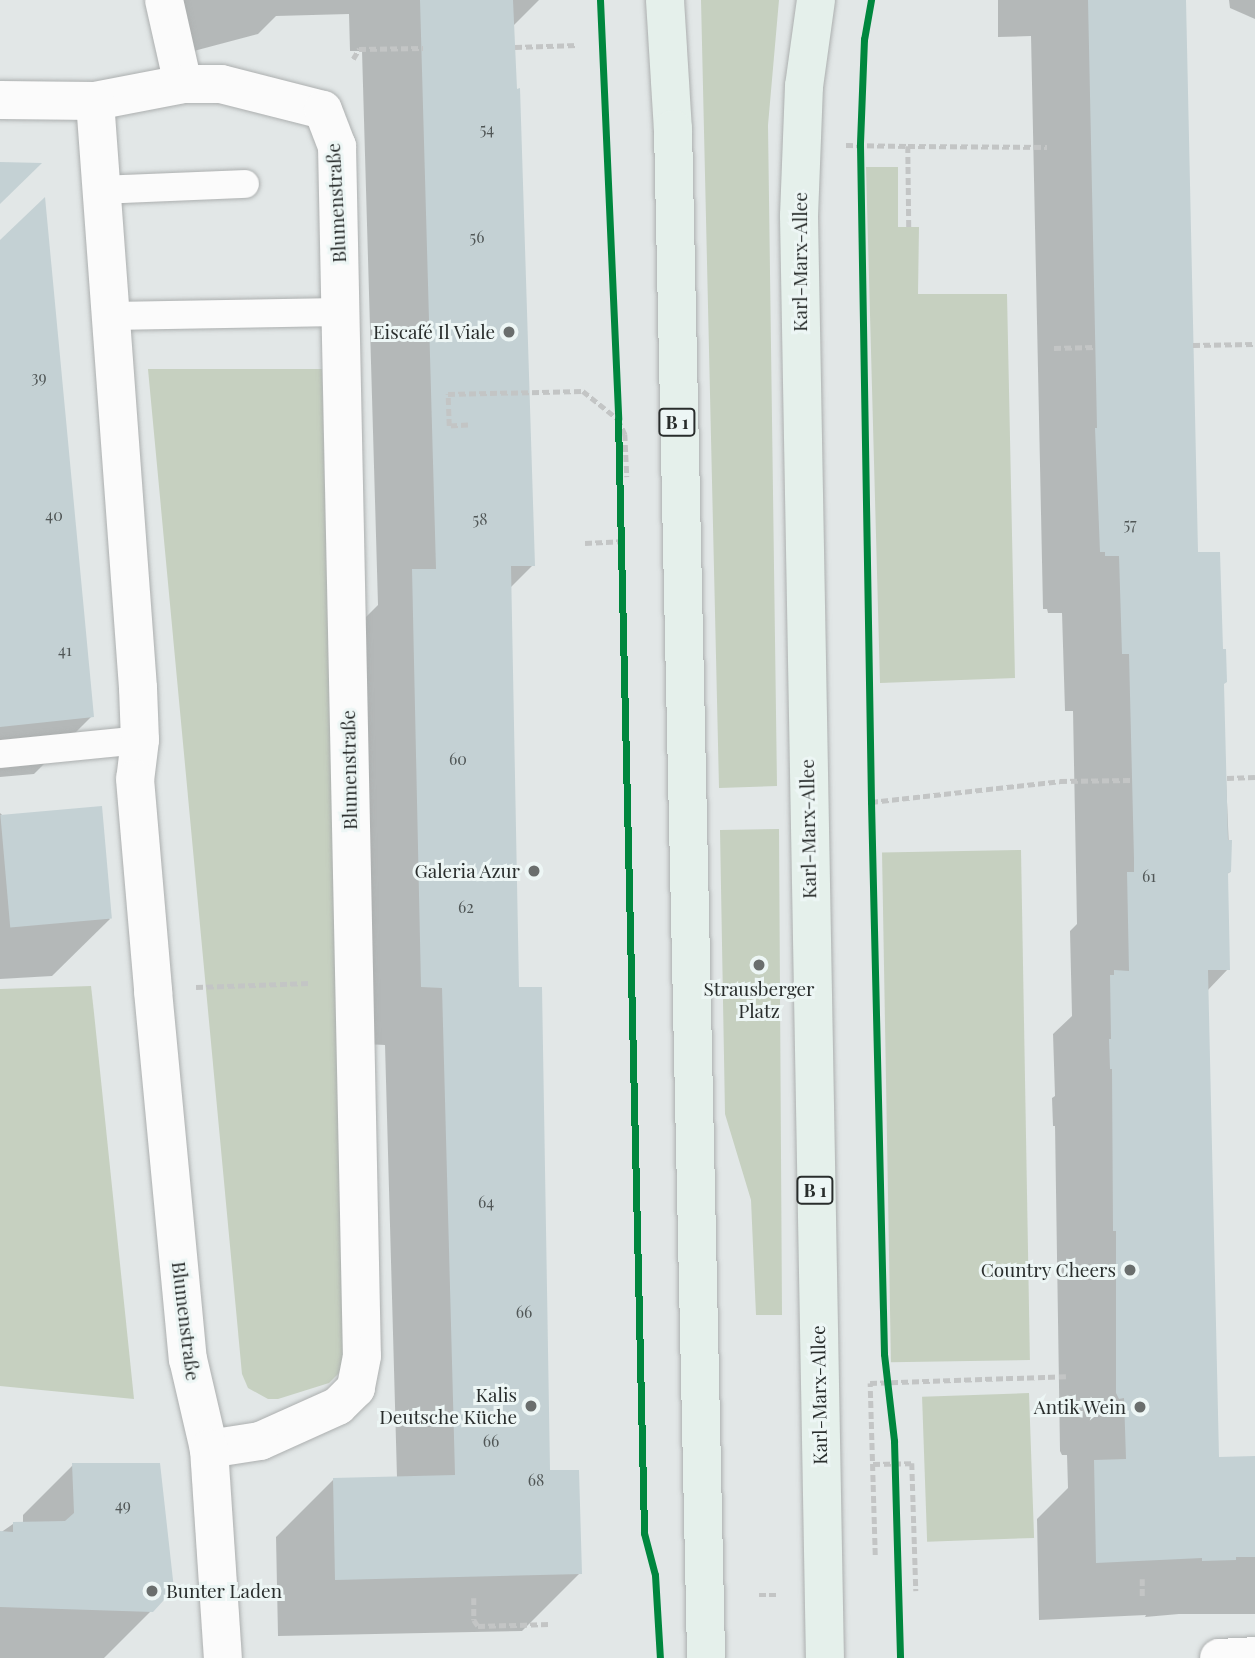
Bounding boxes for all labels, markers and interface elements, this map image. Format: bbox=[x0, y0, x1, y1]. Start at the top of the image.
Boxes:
house number: 54 bbox=[480, 119, 494, 139]
street label: Blumenstraße bbox=[321, 143, 351, 263]
street label: Karl-Marx-Allee bbox=[789, 192, 811, 332]
house number: 56 bbox=[470, 227, 484, 247]
place label: Eiscafé Il Viale bbox=[372, 321, 495, 343]
marker: Eiscafé Il Viale bbox=[501, 324, 517, 340]
house number: 39 bbox=[31, 367, 47, 387]
road number: B 1 bbox=[658, 408, 696, 436]
house number: 40 bbox=[45, 505, 63, 525]
house number: 58 bbox=[473, 509, 487, 529]
house number: 57 bbox=[1123, 514, 1137, 534]
house number: 41 bbox=[58, 640, 72, 660]
street label: Blumenstraße bbox=[337, 710, 361, 830]
house number: 60 bbox=[449, 749, 467, 769]
street label: Karl-Marx-Allee bbox=[795, 759, 821, 899]
place label: Galeria Azur bbox=[414, 860, 520, 882]
marker: Galeria Azur bbox=[526, 863, 542, 879]
house number: 61 bbox=[1142, 866, 1156, 886]
house number: 62 bbox=[458, 897, 474, 917]
marker: Strausberger Platz bbox=[749, 955, 769, 975]
place label: Strausberger Platz bbox=[703, 978, 815, 1022]
road number: B 1 bbox=[796, 1176, 834, 1204]
house number: 64 bbox=[478, 1192, 494, 1212]
place label: Country Cheers bbox=[980, 1259, 1116, 1281]
street label: Blumenstraße bbox=[167, 1260, 205, 1382]
marker: Country Cheers bbox=[1122, 1262, 1138, 1278]
house number: 66 bbox=[516, 1302, 532, 1322]
street label: Karl-Marx-Allee bbox=[806, 1325, 832, 1465]
place label: Kalis Deutsche Küche bbox=[379, 1384, 517, 1428]
place label: Antik Wein bbox=[1033, 1396, 1126, 1418]
marker: Kalis Deutsche Küche bbox=[523, 1398, 539, 1414]
marker: Antik Wein bbox=[1132, 1399, 1148, 1415]
house number: 66 bbox=[483, 1431, 499, 1451]
house number: 68 bbox=[528, 1470, 544, 1490]
house number: 49 bbox=[115, 1495, 131, 1515]
place label: Bunter Laden bbox=[166, 1580, 282, 1602]
marker: Bunter Laden bbox=[144, 1583, 160, 1599]

